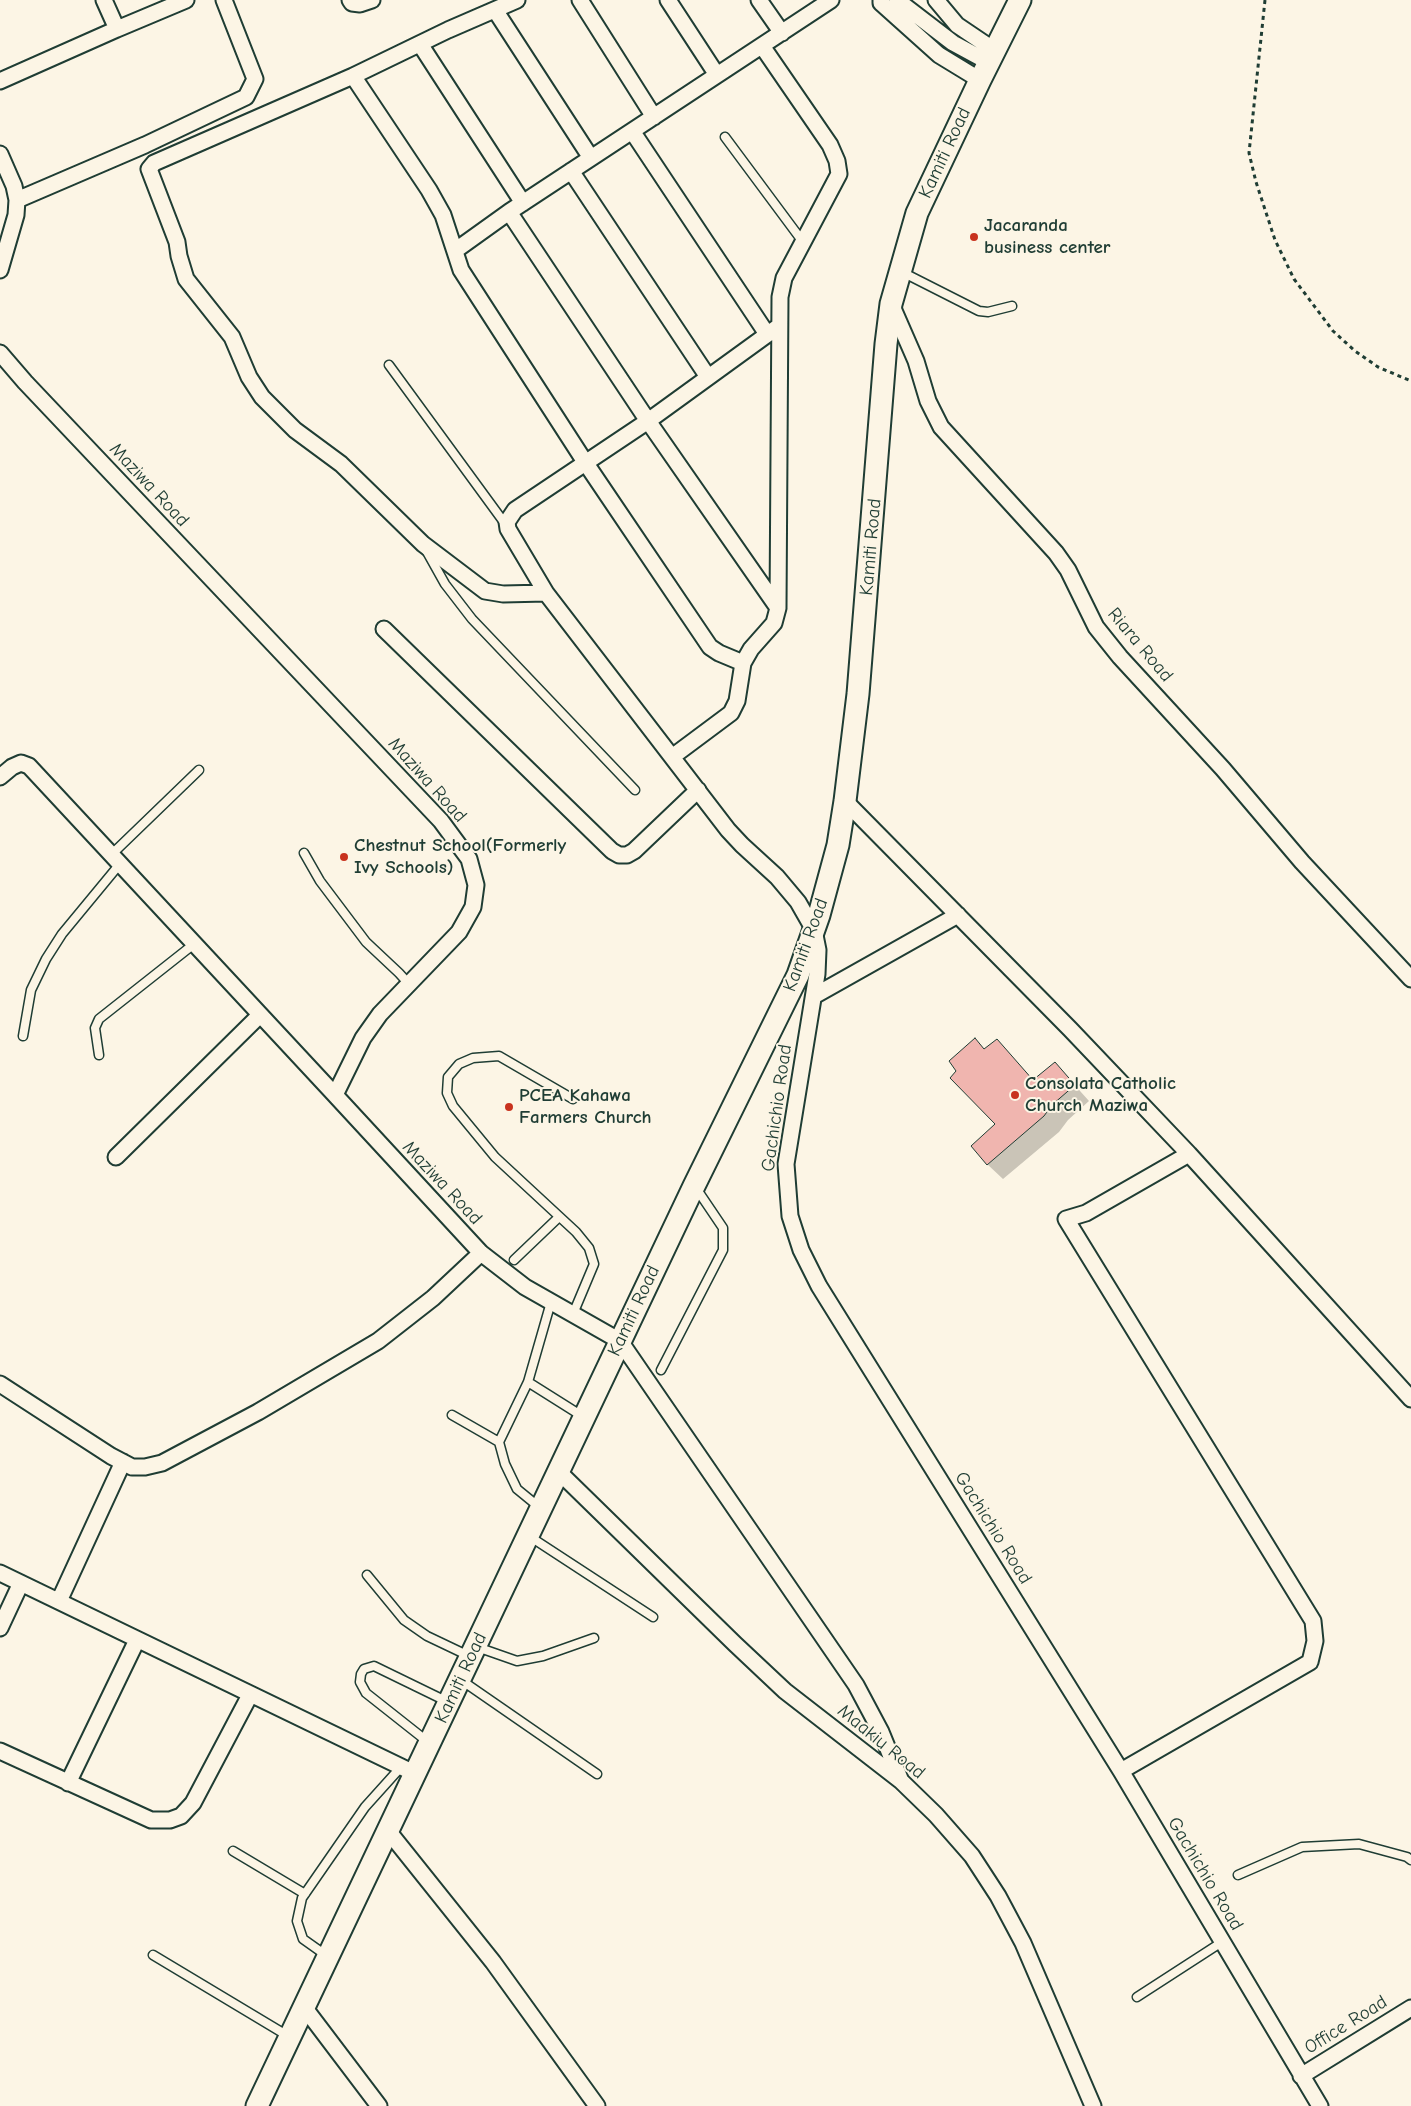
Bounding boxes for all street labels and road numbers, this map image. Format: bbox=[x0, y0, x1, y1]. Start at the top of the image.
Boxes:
street label: Kamiti Road bbox=[914, 104, 976, 202]
street label: Maziwa Road bbox=[104, 438, 194, 532]
street label: Kamiti Road bbox=[855, 497, 887, 597]
street label: Riara Road bbox=[1102, 603, 1178, 687]
street label: Maziwa Road bbox=[383, 733, 471, 827]
street label: Kamiti Road bbox=[779, 895, 833, 995]
street label: Gachichio Road bbox=[757, 1043, 797, 1173]
street label: Maziwa Road bbox=[397, 1136, 487, 1230]
street label: Kamiti Road bbox=[603, 1262, 665, 1360]
street label: Gachichio Road bbox=[949, 1468, 1037, 1588]
street label: Kamiti Road bbox=[430, 1629, 492, 1727]
street label: Maakiu Road bbox=[833, 1700, 929, 1784]
street label: Gachichio Road bbox=[1162, 1813, 1248, 1935]
street label: Office Road bbox=[1300, 1991, 1392, 2059]

